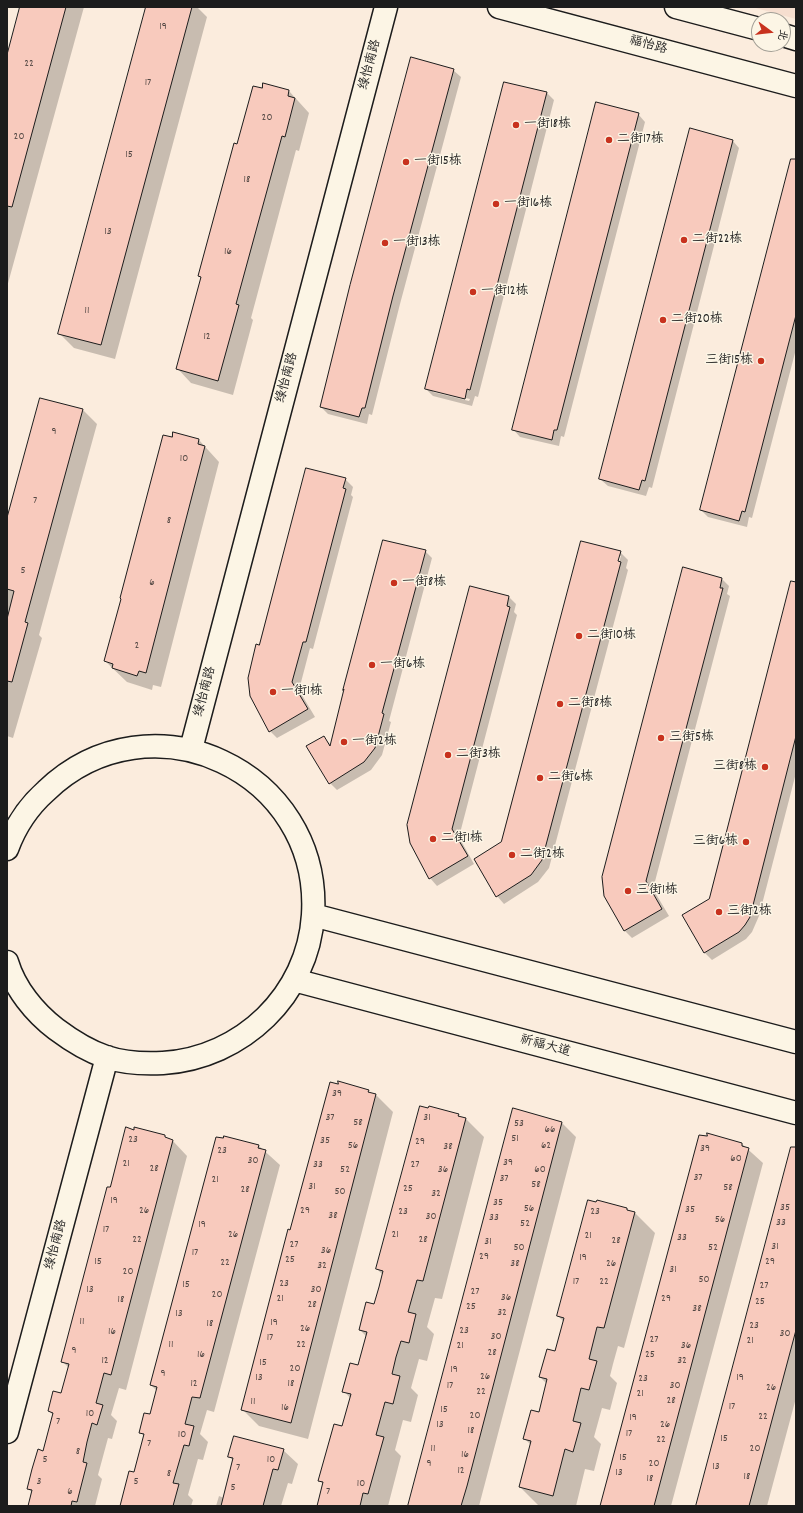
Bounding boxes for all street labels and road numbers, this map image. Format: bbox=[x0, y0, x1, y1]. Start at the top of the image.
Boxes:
street label: 福怡路 bbox=[627, 33, 669, 59]
street label: 绿怡南路 bbox=[357, 38, 385, 92]
street label: 绿怡南路 bbox=[274, 351, 302, 405]
street label: 绿怡南路 bbox=[192, 665, 220, 719]
street label: 祈福大道 bbox=[518, 1033, 572, 1061]
street label: 绿怡南路 bbox=[43, 1218, 71, 1272]

